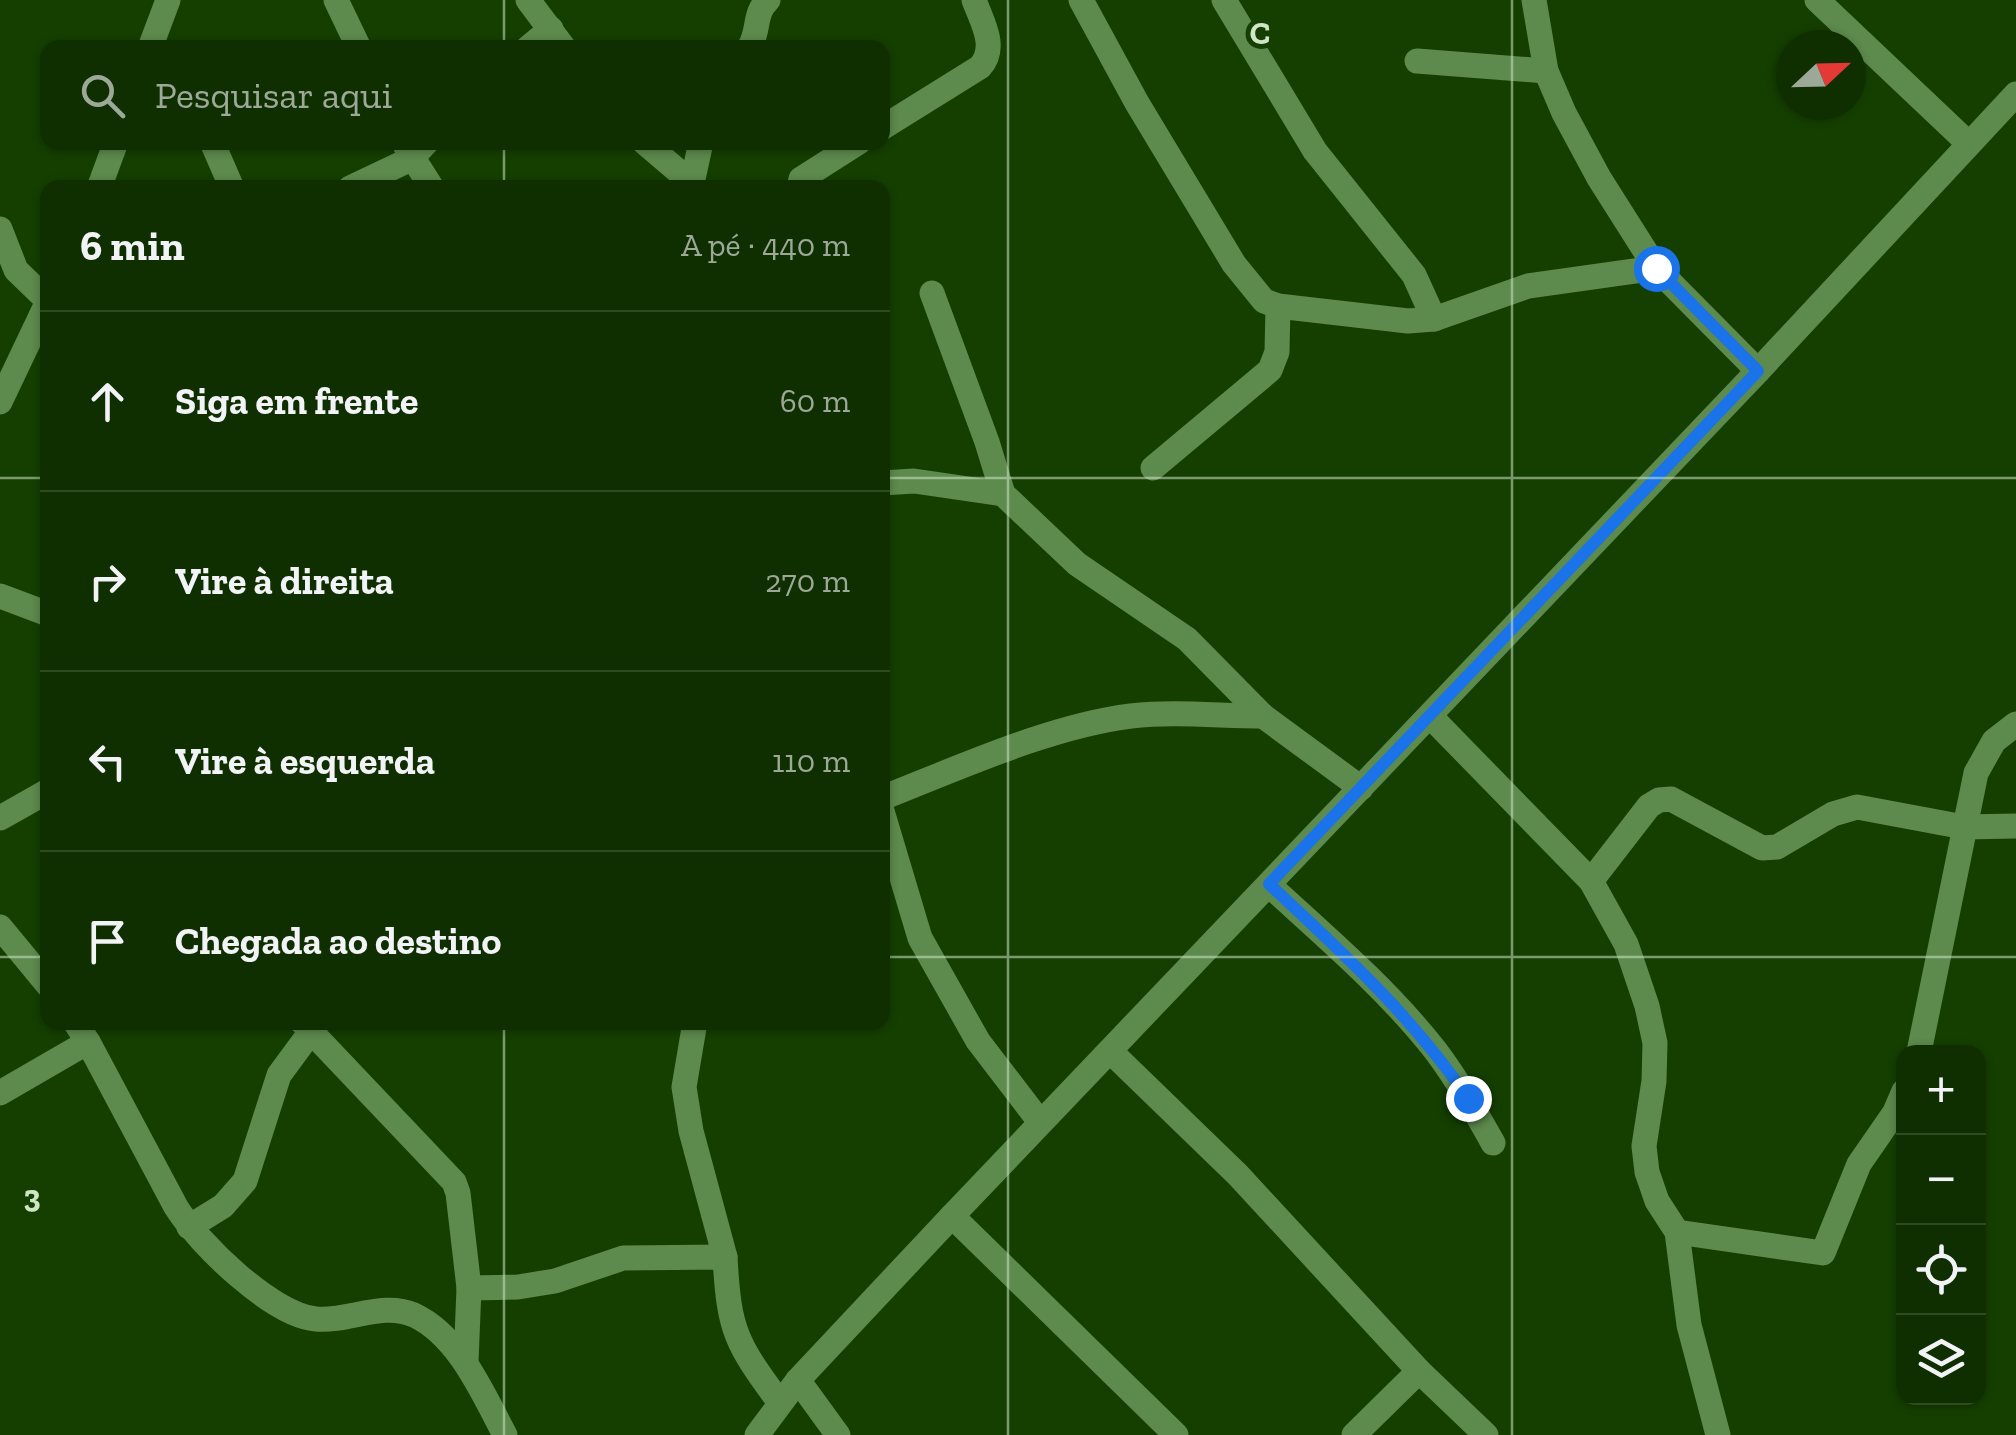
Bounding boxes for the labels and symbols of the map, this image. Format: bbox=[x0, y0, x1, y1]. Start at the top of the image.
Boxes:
text: C bbox=[1250, 14, 1270, 52]
north arrow bbox=[1776, 30, 1866, 120]
route start bbox=[1634, 246, 1680, 292]
route end bbox=[1446, 1076, 1492, 1122]
text: 3 bbox=[23, 1177, 41, 1215]

